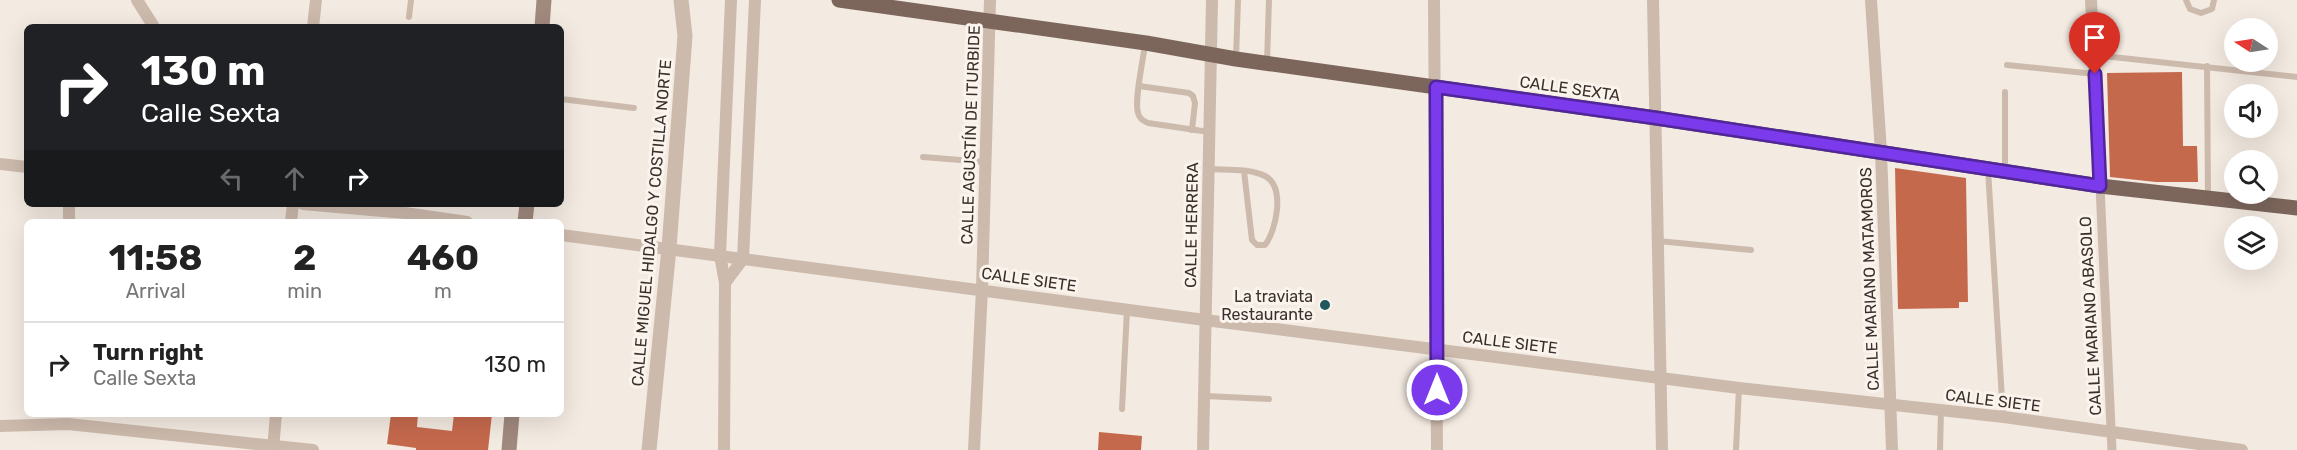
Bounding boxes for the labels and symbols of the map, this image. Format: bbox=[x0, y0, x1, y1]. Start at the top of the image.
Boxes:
pin bbox=[2069, 12, 2120, 74]
north arrow bbox=[2224, 18, 2278, 72]
street label: CALLE AGUSTÍN DE ITURBIDE bbox=[957, 25, 984, 245]
street label: CALLE MIGUEL HIDALGO Y COSTILLA NORTE bbox=[628, 59, 675, 387]
street label: CALLE SEXTA bbox=[1518, 72, 1622, 105]
street label: CALLE HERRERA bbox=[1181, 162, 1202, 288]
street label: CALLE MARIANO MATAMOROS bbox=[1856, 167, 1883, 391]
street label: CALLE MARIANO ABASOLO bbox=[2076, 216, 2105, 416]
street label: CALLE SIETE bbox=[980, 263, 1078, 296]
place label: La traviata Restaurante bbox=[1221, 287, 1313, 324]
marker: La traviata Restaurante bbox=[1318, 298, 1332, 312]
street label: CALLE SIETE bbox=[1461, 327, 1559, 358]
position arrow bbox=[1405, 358, 1469, 422]
street label: CALLE SIETE bbox=[1944, 385, 2042, 416]

